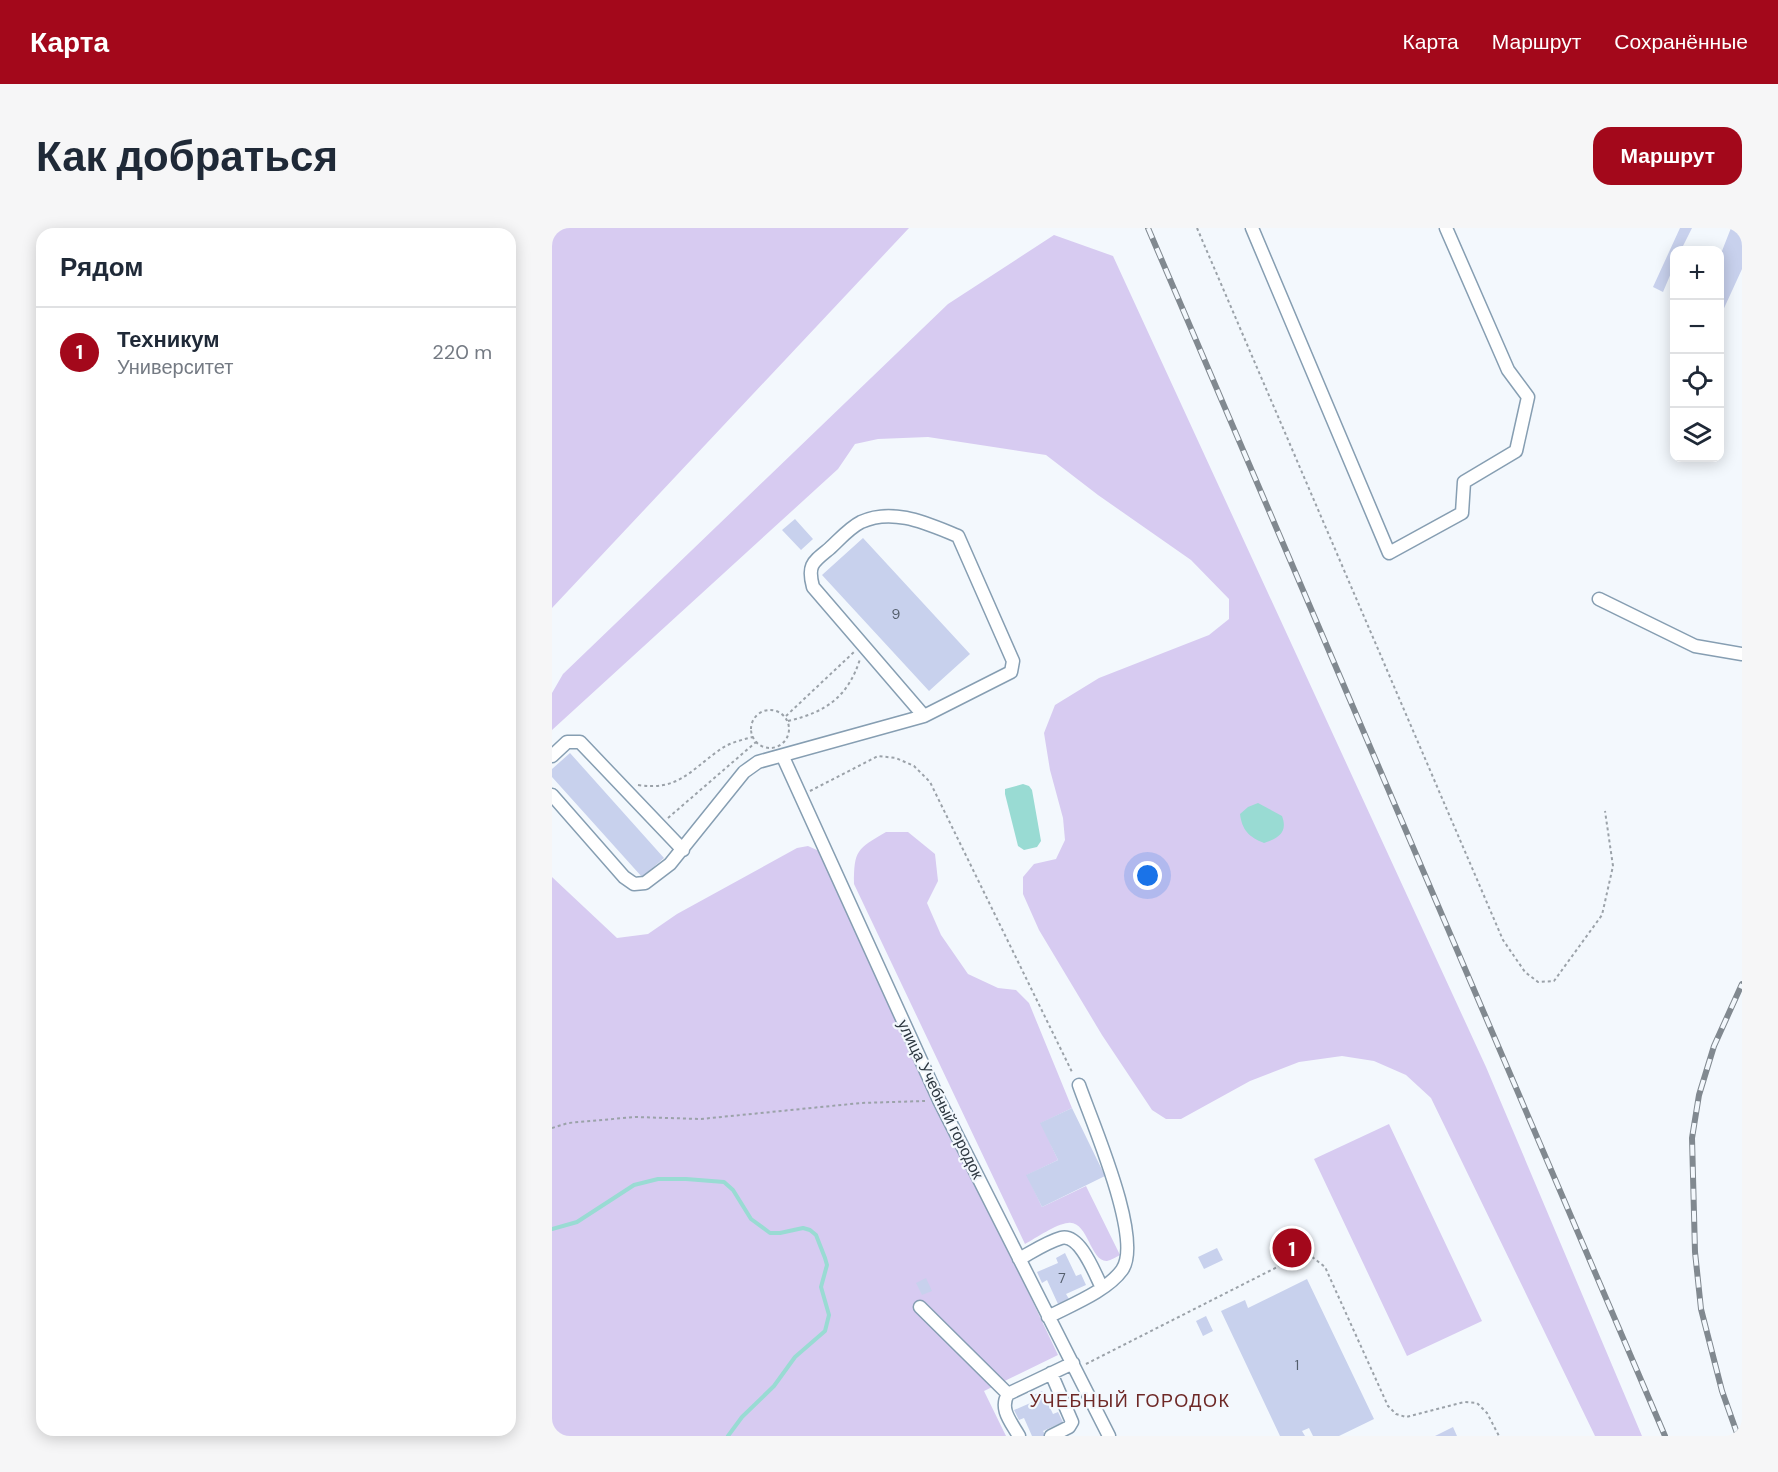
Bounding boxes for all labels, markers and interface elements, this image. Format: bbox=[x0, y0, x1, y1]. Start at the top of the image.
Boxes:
text: Карта bbox=[30, 24, 109, 61]
text: Карта bbox=[1403, 28, 1459, 56]
text: Маршрут bbox=[1492, 28, 1581, 56]
text: Сохранённые bbox=[1614, 28, 1748, 56]
button: Маршрут bbox=[1593, 127, 1742, 185]
text: Как добраться bbox=[36, 129, 338, 184]
map controls bbox=[1670, 246, 1724, 462]
button: + bbox=[1670, 246, 1724, 300]
text: Рядом bbox=[60, 250, 143, 284]
button: − bbox=[1670, 300, 1724, 354]
text: Техникум bbox=[117, 325, 220, 354]
text: 1 bbox=[76, 339, 83, 365]
text: 220 m bbox=[432, 339, 492, 365]
text: Университет bbox=[117, 354, 233, 380]
button: locate bbox=[1670, 354, 1724, 408]
button: layers bbox=[1670, 408, 1724, 462]
house number: 9 bbox=[892, 605, 901, 623]
your location bbox=[1133, 861, 1162, 890]
street label: улица Учебный городок bbox=[893, 1016, 989, 1183]
pin: 1 bbox=[1272, 1226, 1312, 1270]
house number: 7 bbox=[1058, 1269, 1066, 1287]
house number: 1 bbox=[1295, 1356, 1299, 1374]
district label: УЧЕБНЫЙ ГОРОДОК bbox=[1029, 1389, 1231, 1413]

